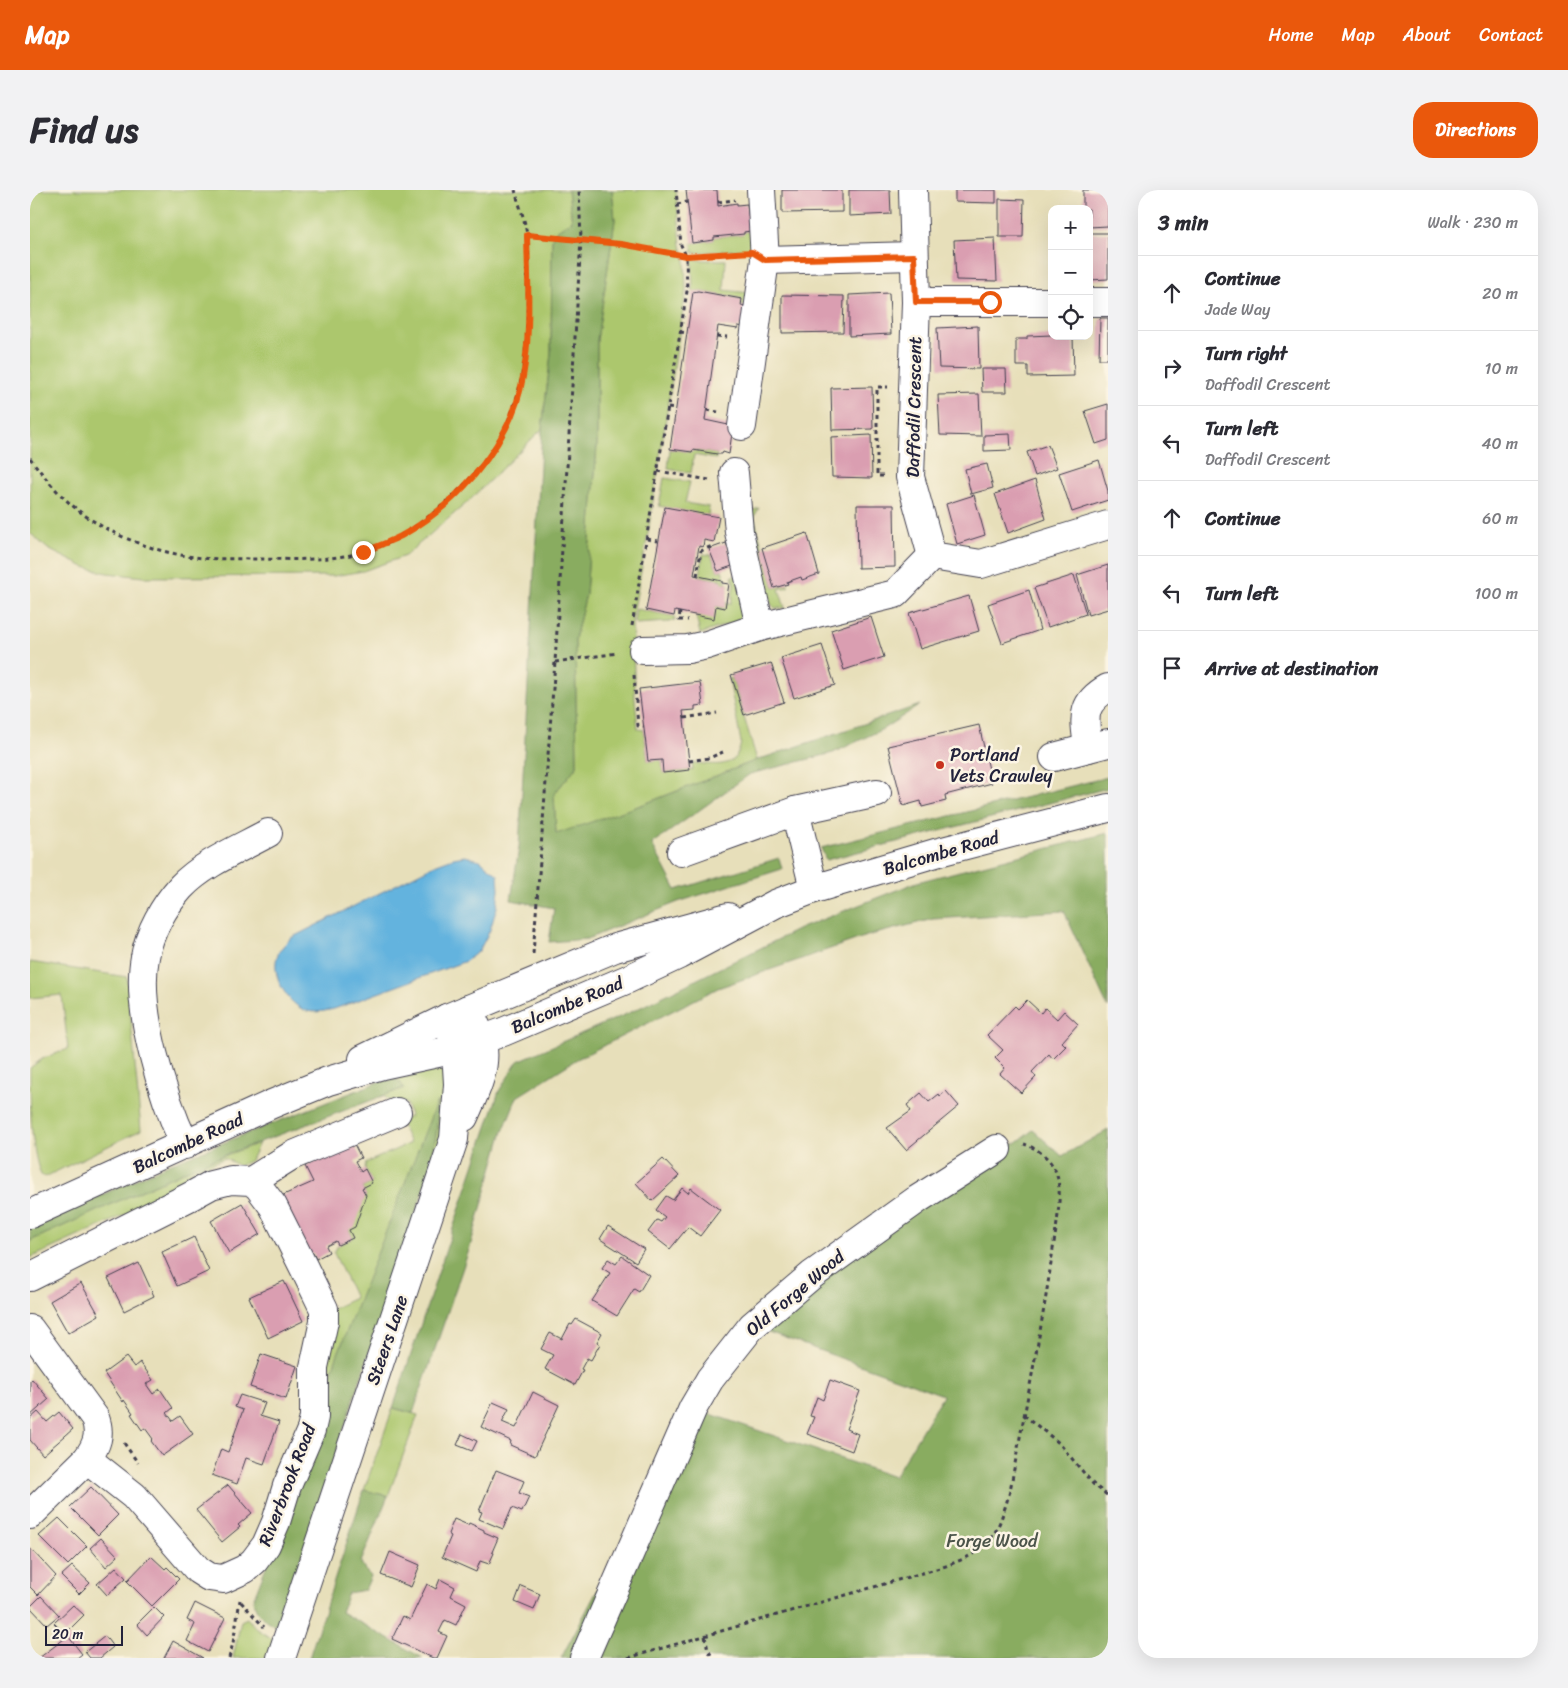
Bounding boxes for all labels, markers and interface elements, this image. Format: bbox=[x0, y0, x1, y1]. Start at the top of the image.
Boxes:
text: Map bbox=[25, 14, 69, 56]
text: Home bbox=[1269, 19, 1314, 51]
text: Map bbox=[1342, 19, 1375, 51]
text: About bbox=[1403, 19, 1451, 51]
text: Contact bbox=[1479, 19, 1543, 51]
text: Find us bbox=[30, 99, 138, 161]
button: Directions bbox=[1413, 102, 1538, 158]
text: 3 min bbox=[1158, 204, 1208, 242]
map controls bbox=[1048, 205, 1093, 340]
button: + bbox=[1048, 205, 1093, 250]
text: Walk · 230 m bbox=[1427, 208, 1518, 237]
button: − bbox=[1048, 250, 1093, 295]
text: Continue bbox=[1205, 262, 1281, 295]
icon: ahead bbox=[1158, 279, 1186, 307]
text: 20 m bbox=[1482, 279, 1518, 308]
route start bbox=[979, 291, 1002, 314]
button: locate bbox=[1048, 295, 1093, 340]
text: Jade Way bbox=[1205, 295, 1270, 324]
street label: Daffodil Crescent bbox=[897, 336, 931, 478]
text: Turn right bbox=[1205, 337, 1287, 370]
icon: right bbox=[1158, 354, 1186, 382]
text: 10 m bbox=[1485, 354, 1518, 383]
text: Daffodil Crescent bbox=[1205, 370, 1331, 399]
text: Turn left bbox=[1205, 412, 1278, 445]
icon: left bbox=[1158, 429, 1186, 457]
text: 40 m bbox=[1481, 429, 1518, 458]
text: Daffodil Crescent bbox=[1205, 445, 1331, 474]
text: Continue bbox=[1205, 502, 1281, 535]
icon: ahead bbox=[1158, 504, 1186, 532]
text: 60 m bbox=[1482, 504, 1518, 533]
route end bbox=[352, 541, 375, 564]
text: Turn left bbox=[1205, 577, 1278, 610]
icon: left bbox=[1158, 579, 1186, 607]
text: 100 m bbox=[1474, 579, 1518, 608]
text: Arrive at destination bbox=[1205, 652, 1378, 685]
icon: arrive bbox=[1158, 654, 1186, 682]
place label: Portland Vets Crawley bbox=[950, 739, 1053, 792]
marker: Portland Vets Crawley bbox=[934, 759, 946, 771]
street label: Balcombe Road bbox=[879, 821, 1004, 885]
street label: Balcombe Road bbox=[506, 966, 630, 1043]
street label: Balcombe Road bbox=[127, 1103, 250, 1183]
street label: Old Forge Wood bbox=[738, 1241, 853, 1344]
street label: Steers Lane bbox=[357, 1291, 417, 1389]
street label: Riverbrook Road bbox=[249, 1418, 326, 1551]
park label: Forge Wood bbox=[946, 1525, 1039, 1557]
text: 20 m bbox=[52, 1622, 83, 1647]
scale bar bbox=[45, 1623, 122, 1646]

